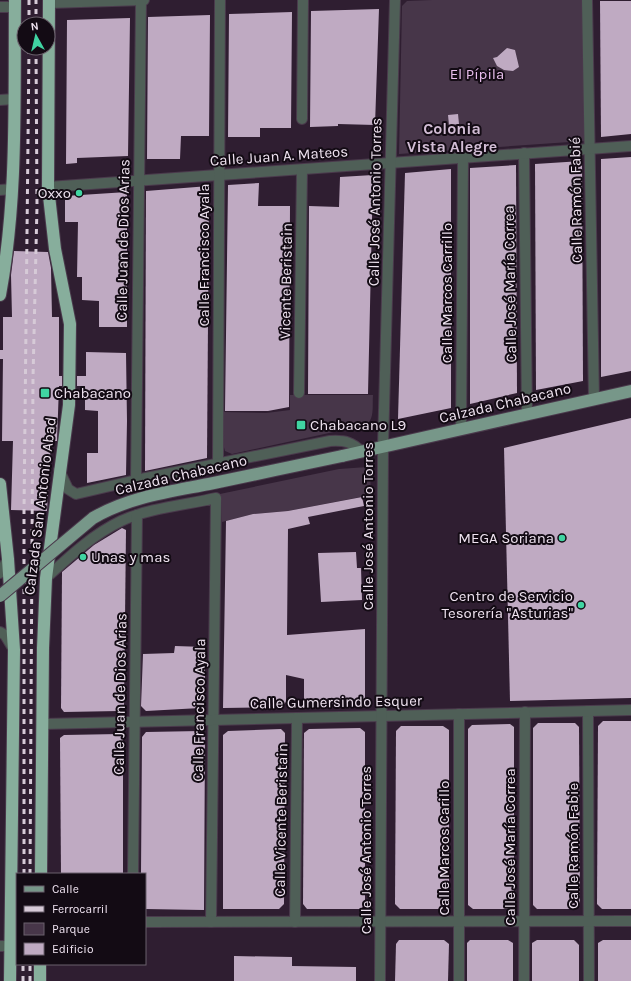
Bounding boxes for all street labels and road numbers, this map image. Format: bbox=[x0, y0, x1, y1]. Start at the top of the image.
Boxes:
street label: Calle José Antonio Torres bbox=[365, 118, 385, 286]
street label: Calle Ramón Fabié bbox=[566, 137, 586, 263]
street label: Calle Juan A. Mateos bbox=[209, 142, 349, 170]
street label: Calle Juan de Dios Arias bbox=[113, 159, 133, 321]
street label: Calle Francisco Ayala bbox=[195, 183, 213, 327]
street label: Calle José María Correa bbox=[500, 205, 520, 363]
street label: Vicente Beristain bbox=[276, 223, 296, 339]
street label: Calle Marcos Carrillo bbox=[438, 223, 456, 363]
street label: Calzada Chabacano bbox=[437, 379, 573, 427]
street label: Calzada San Antonio Abad bbox=[20, 416, 60, 596]
street label: Calle José Antonio Torres bbox=[359, 442, 377, 610]
street label: Calzada Chabacano bbox=[113, 451, 249, 499]
street label: Calle Juan de Dios Arias bbox=[110, 613, 130, 775]
street label: Calle Francisco Ayala bbox=[189, 638, 209, 782]
street label: Calle Gumersindo Esquer bbox=[250, 691, 423, 713]
street label: Calle Vicente Beristain bbox=[271, 743, 291, 897]
street label: Calle José Antonio Torres bbox=[357, 766, 375, 934]
street label: Calle José María Correa bbox=[501, 768, 519, 926]
street label: Calle Marcos Carillo bbox=[435, 781, 453, 915]
street label: Calle Ramón Fabie bbox=[564, 783, 582, 909]

